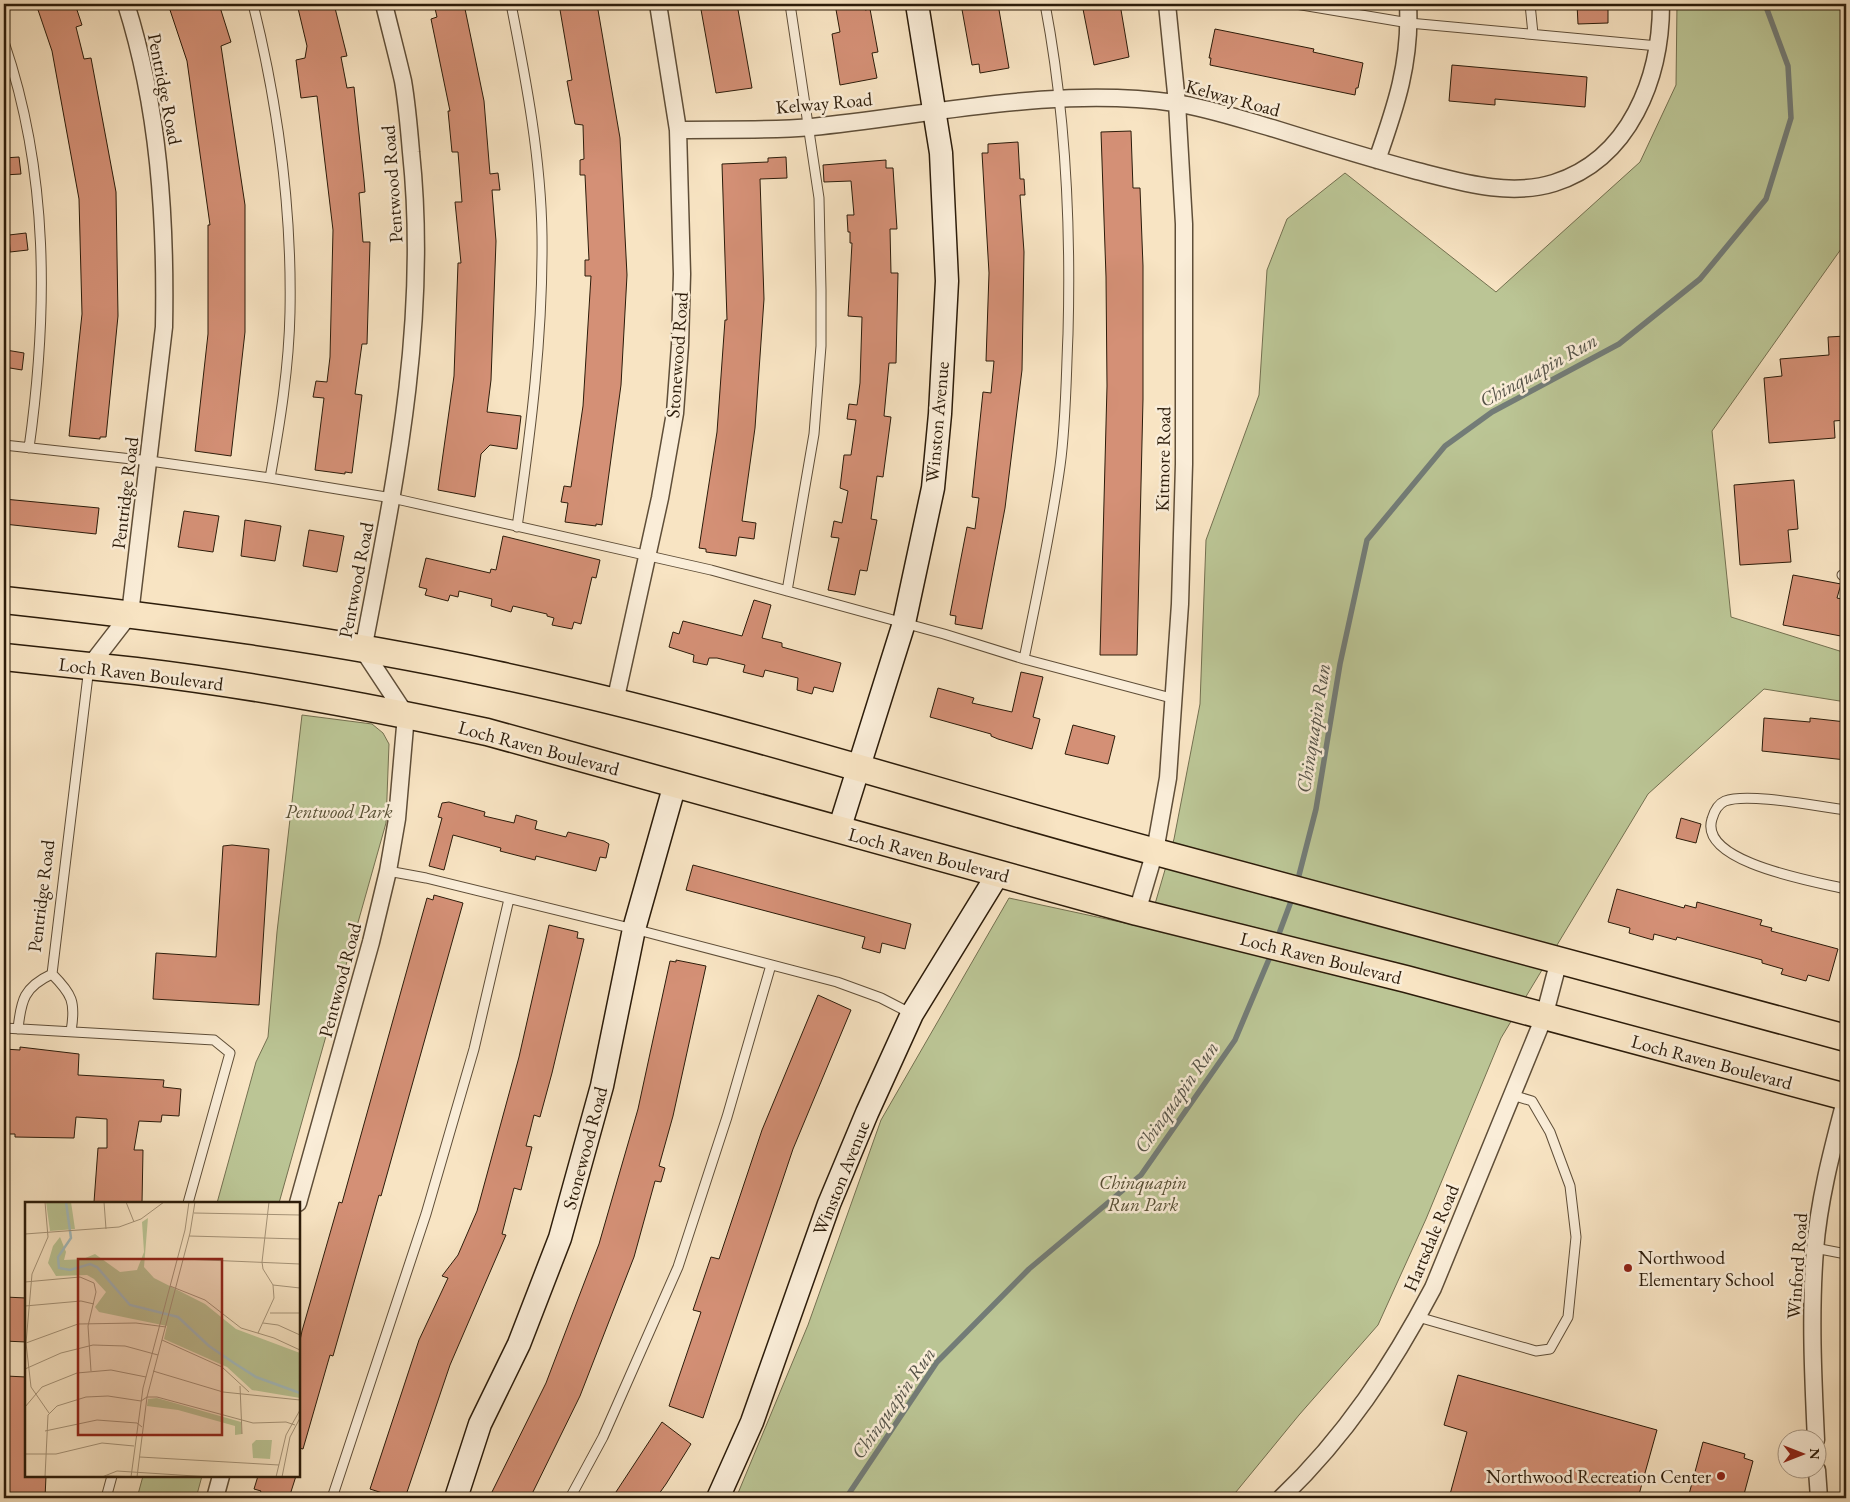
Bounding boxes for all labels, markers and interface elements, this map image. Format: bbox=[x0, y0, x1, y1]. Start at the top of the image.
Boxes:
street label: Pentridge Road bbox=[142, 31, 188, 147]
street label: Kelway Road bbox=[1183, 73, 1283, 123]
street label: Kelway Road bbox=[775, 86, 874, 120]
street label: Pentwood Road bbox=[375, 124, 409, 243]
street label: Stonewood Road bbox=[660, 291, 694, 419]
water label: Chinquapin Run bbox=[1474, 327, 1602, 414]
street label: Winston Avenue bbox=[919, 360, 955, 484]
street label: Kitmore Road bbox=[1150, 406, 1176, 512]
street label: Pentridge Road bbox=[106, 435, 144, 551]
street label: Pentwood Road bbox=[333, 520, 380, 640]
street label: Loch Raven Boulevard bbox=[57, 651, 225, 697]
water label: Chinquapin Run bbox=[1290, 661, 1337, 795]
street label: Loch Raven Boulevard bbox=[456, 714, 623, 782]
park label: Pentwood Park bbox=[285, 799, 393, 824]
street label: Loch Raven Boulevard bbox=[846, 821, 1013, 889]
street label: Pentridge Road bbox=[22, 838, 60, 954]
street label: Pentwood Road bbox=[313, 920, 367, 1040]
street label: Loch Raven Boulevard bbox=[1238, 926, 1405, 990]
street label: Loch Raven Boulevard bbox=[1629, 1028, 1796, 1096]
water label: Chinquapin Run bbox=[1128, 1036, 1225, 1159]
street label: Stonewood Road bbox=[557, 1083, 614, 1212]
street label: Winston Avenue bbox=[807, 1117, 875, 1239]
park label: Chinquapin Run Park bbox=[1099, 1170, 1187, 1217]
street label: Hartsdale Road bbox=[1397, 1180, 1465, 1295]
inset map bbox=[25, 1202, 300, 1477]
street label: Winford Road bbox=[1781, 1212, 1813, 1320]
place label: Northwood Elementary School bbox=[1638, 1245, 1775, 1292]
marker: Northwood Elementary School bbox=[1622, 1262, 1634, 1274]
water label: Chinquapin Run bbox=[845, 1342, 942, 1465]
north arrow bbox=[1778, 1430, 1828, 1480]
text: N bbox=[1806, 1448, 1824, 1460]
place label: Northwood Recreation Center bbox=[1486, 1464, 1712, 1489]
marker: Northwood Recreation Center bbox=[1715, 1470, 1727, 1482]

